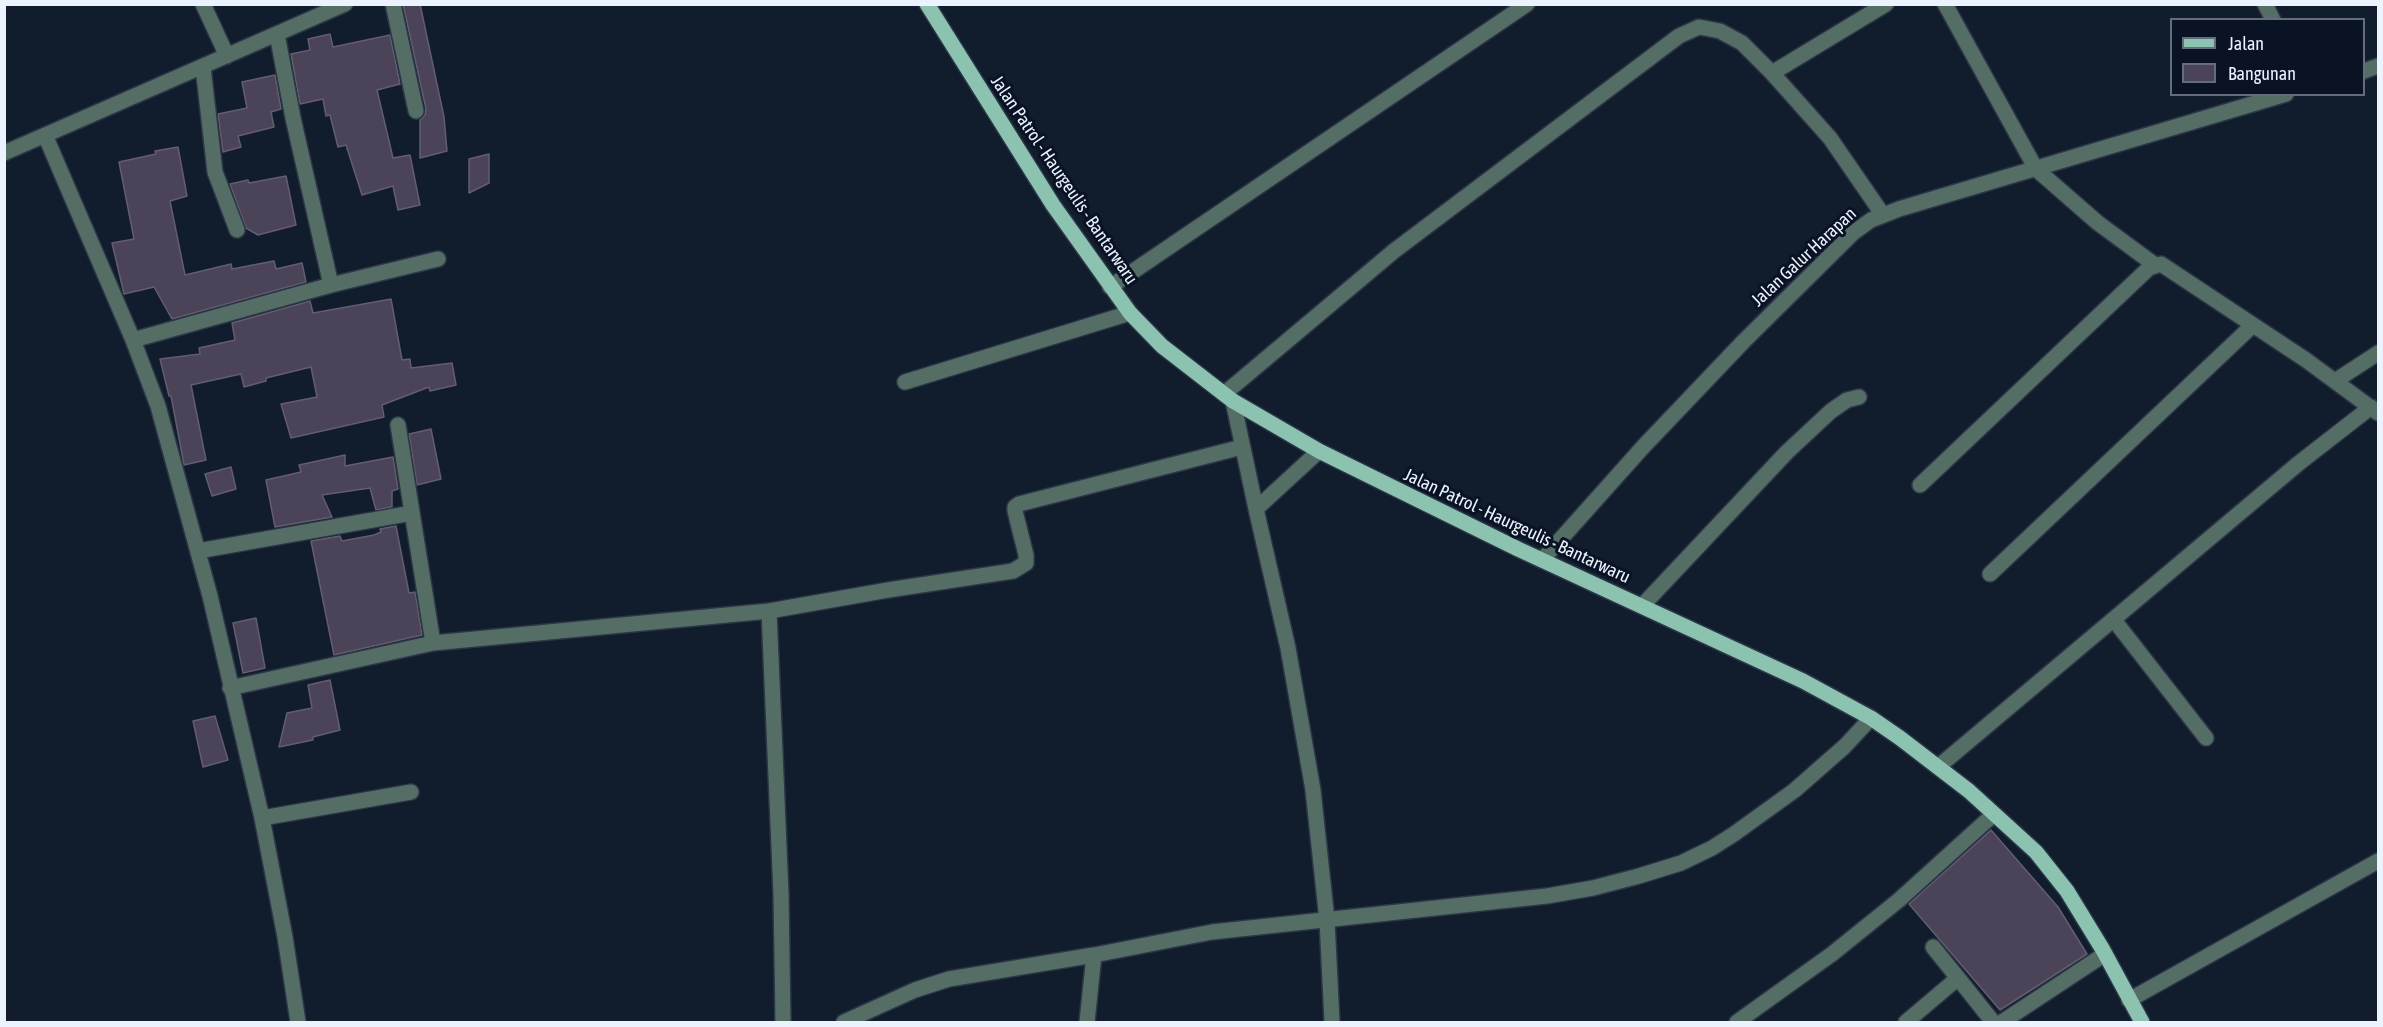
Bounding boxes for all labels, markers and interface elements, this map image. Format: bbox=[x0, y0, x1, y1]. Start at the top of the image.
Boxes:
legend bbox=[2170, 18, 2365, 96]
text: Jalan bbox=[2228, 33, 2264, 54]
text: Bangunan bbox=[2228, 63, 2296, 84]
street label: Jalan Patrol - Haurgeulis - Bantarwaru bbox=[986, 72, 1142, 288]
street label: Jalan Galur Harapan bbox=[1747, 203, 1861, 311]
street label: Jalan Patrol - Haurgeulis - Bantarwaru bbox=[1400, 464, 1634, 588]

